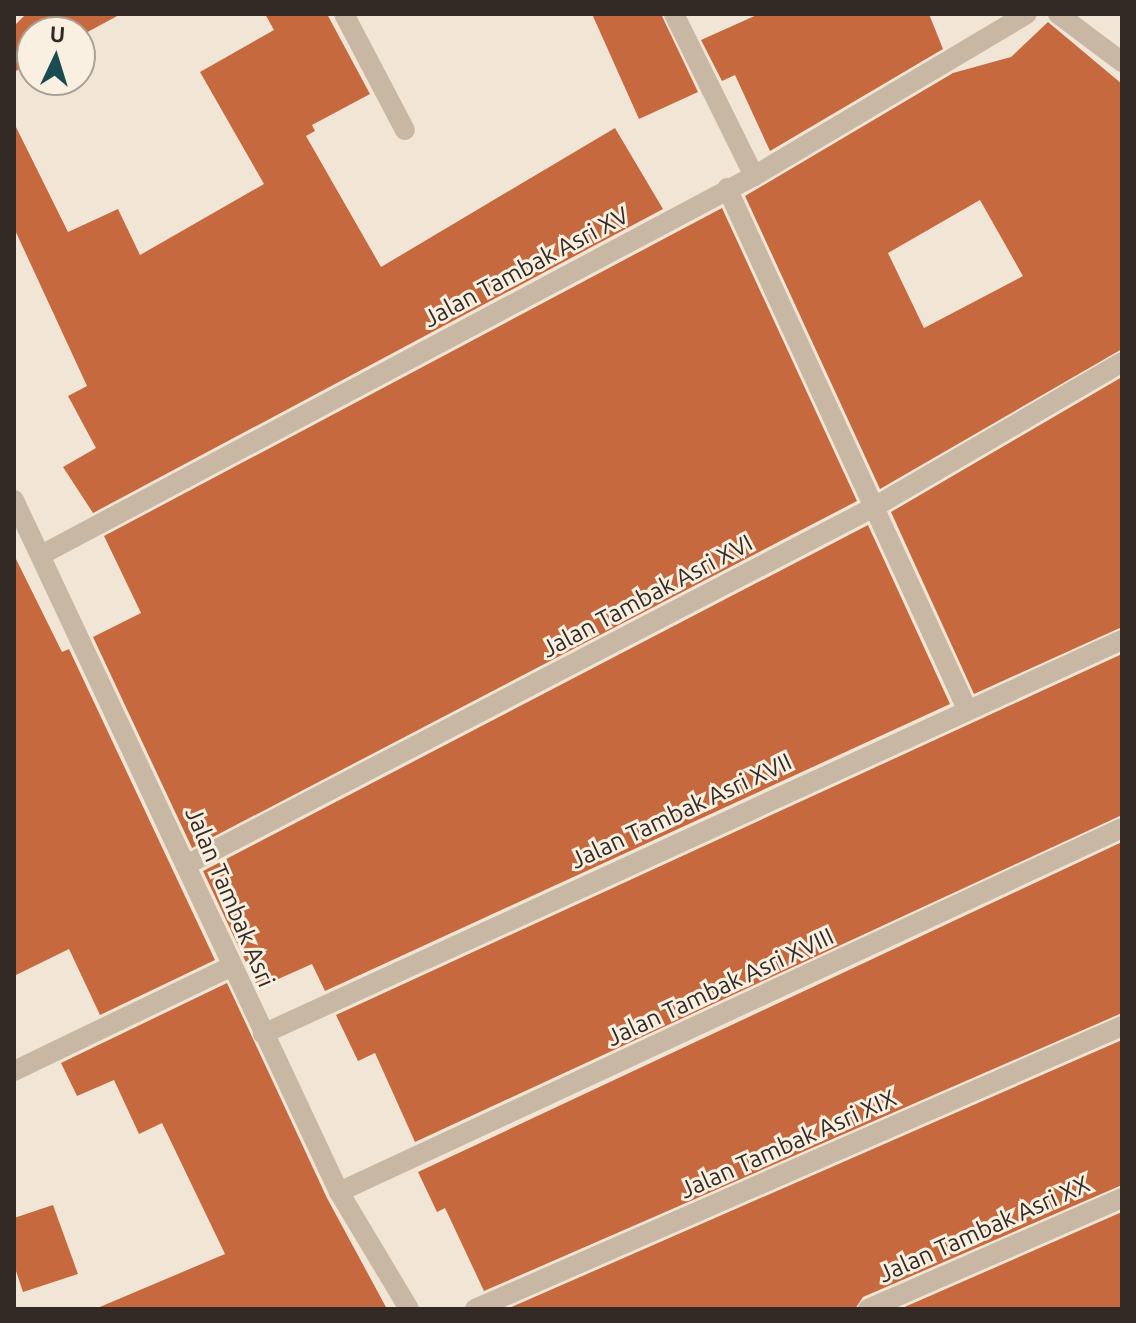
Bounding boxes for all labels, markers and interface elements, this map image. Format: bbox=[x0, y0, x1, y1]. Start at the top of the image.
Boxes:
north arrow bbox=[16, 16, 96, 96]
text: U bbox=[49, 21, 66, 47]
street label: Jalan Tambak Asri XV bbox=[418, 201, 634, 333]
street label: Jalan Tambak Asri XVI bbox=[537, 528, 757, 664]
street label: Jalan Tambak Asri XVII bbox=[566, 747, 796, 875]
street label: Jalan Tambak Asri bbox=[179, 803, 281, 991]
street label: Jalan Tambak Asri XVIII bbox=[602, 922, 838, 1052]
street label: Jalan Tambak Asri XIX bbox=[675, 1083, 901, 1205]
street label: Jalan Tambak Asri XX bbox=[874, 1169, 1094, 1289]

